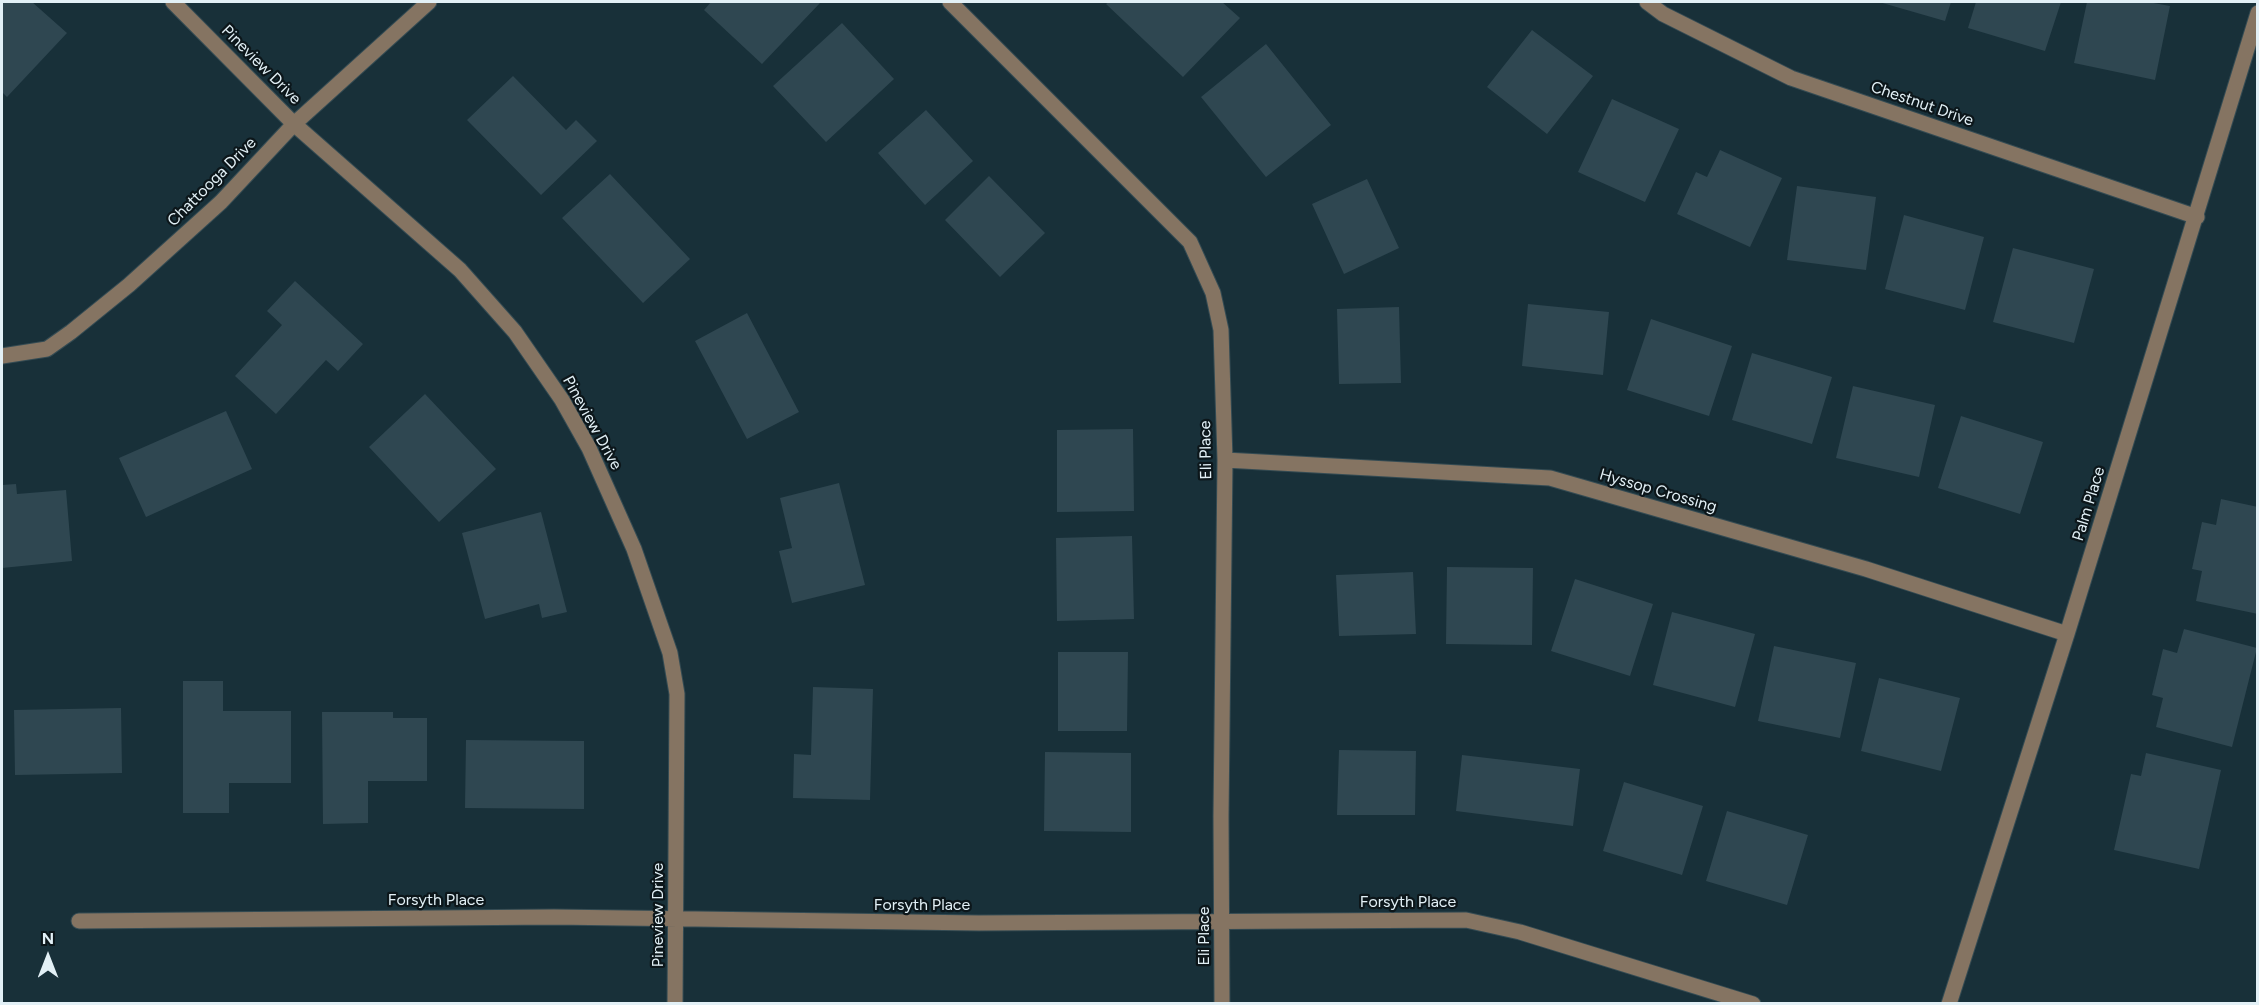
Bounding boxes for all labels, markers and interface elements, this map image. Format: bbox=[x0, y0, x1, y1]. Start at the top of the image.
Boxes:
street label: Pineview Drive bbox=[217, 21, 305, 109]
street label: Chestnut Drive bbox=[1868, 77, 1976, 131]
street label: Chattooga Drive bbox=[164, 134, 260, 230]
street label: Pineview Drive bbox=[558, 373, 626, 473]
street label: Eli Place bbox=[1196, 420, 1216, 480]
street label: Hyssop Crossing bbox=[1597, 465, 1719, 517]
street label: Palm Place bbox=[2069, 465, 2109, 543]
street label: Pineview Drive bbox=[648, 863, 668, 967]
street label: Forsyth Place bbox=[388, 890, 484, 910]
street label: Forsyth Place bbox=[1360, 892, 1456, 912]
street label: Forsyth Place bbox=[874, 895, 970, 915]
street label: Eli Place bbox=[1194, 907, 1214, 965]
north arrow bbox=[18, 927, 78, 987]
text: N bbox=[42, 929, 54, 948]

